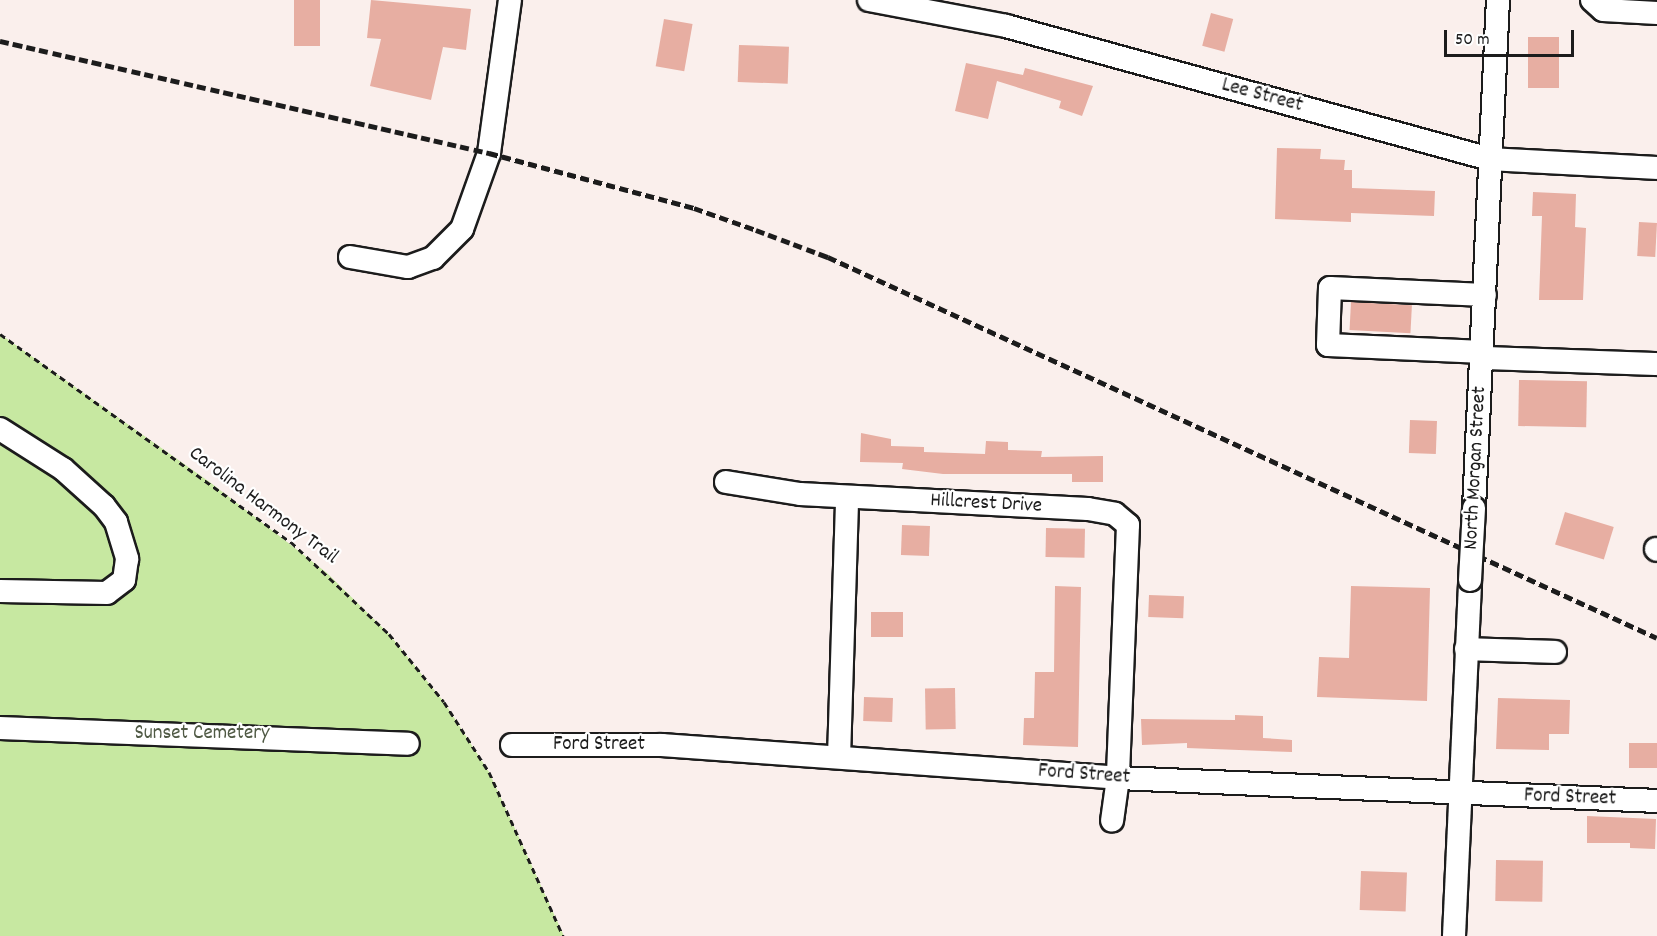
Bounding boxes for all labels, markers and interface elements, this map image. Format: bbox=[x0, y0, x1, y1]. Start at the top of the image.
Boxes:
scale bar bbox=[1447, 18, 1578, 56]
text: 50 m bbox=[1455, 28, 1490, 53]
street label: Lee Street bbox=[1219, 73, 1305, 119]
street label: North Morgan Street bbox=[1459, 386, 1493, 550]
street label: Carolina Harmony Trail bbox=[183, 442, 343, 570]
street label: Hillcrest Drive bbox=[929, 488, 1043, 520]
park label: Sunset Cemetery bbox=[134, 721, 270, 747]
street label: Ford Street bbox=[553, 732, 645, 758]
street label: Ford Street bbox=[1037, 759, 1131, 791]
street label: Ford Street bbox=[1523, 784, 1617, 812]

